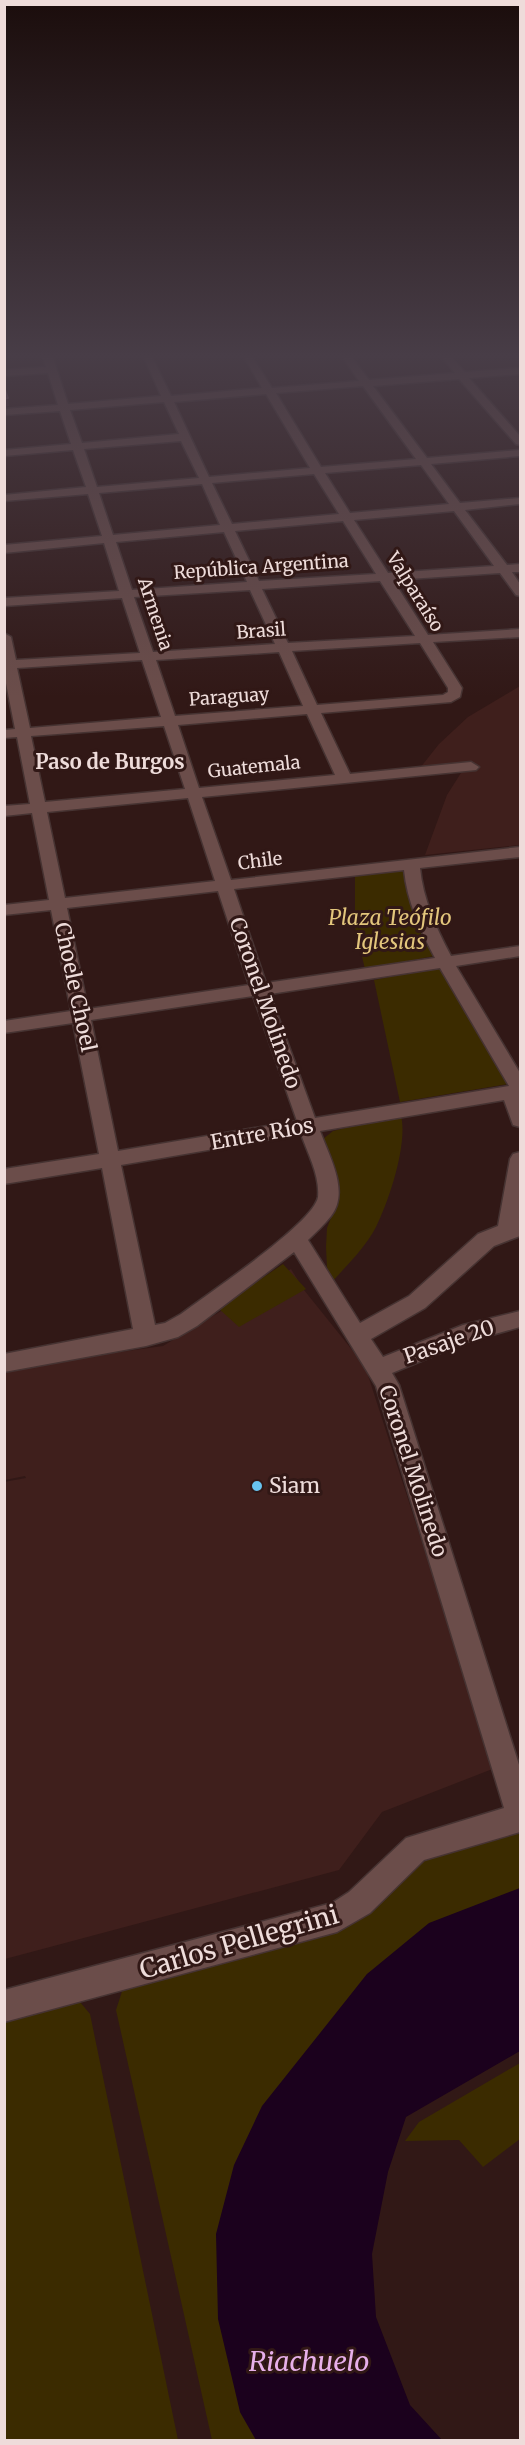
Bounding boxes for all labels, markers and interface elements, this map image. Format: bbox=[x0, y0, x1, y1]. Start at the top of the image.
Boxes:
street label: Valparaíso bbox=[381, 547, 449, 636]
street label: República Argentina bbox=[173, 549, 350, 584]
street label: Armenia bbox=[133, 573, 178, 654]
street label: Brasil bbox=[235, 617, 287, 644]
street label: Paraguay bbox=[188, 682, 270, 711]
district label: Paso de Burgos bbox=[35, 749, 185, 774]
street label: Guatemala bbox=[207, 750, 302, 783]
street label: Chile bbox=[237, 846, 283, 875]
park label: Plaza Teófilo Iglesias bbox=[328, 904, 452, 955]
street label: Coronel Molinedo bbox=[224, 914, 307, 1092]
street label: Choele Choel bbox=[49, 920, 102, 1055]
street label: Entre Ríos bbox=[208, 1111, 315, 1156]
street label: Pasaje 20 bbox=[400, 1313, 498, 1370]
street label: Coronel Molinedo bbox=[373, 1381, 454, 1560]
place label: Siam bbox=[269, 1472, 320, 1499]
marker: Siam bbox=[250, 1479, 264, 1493]
street label: Carlos Pellegrini bbox=[136, 1897, 342, 1986]
water label: Riachuelo bbox=[249, 2344, 369, 2378]

